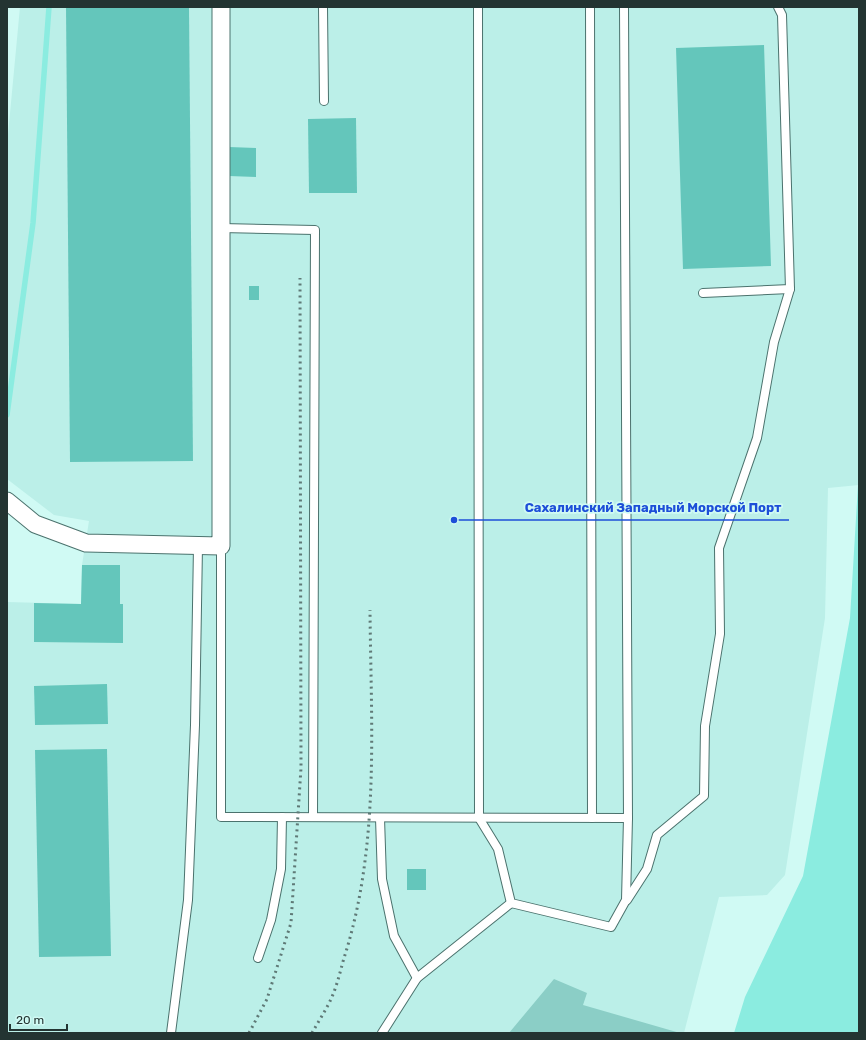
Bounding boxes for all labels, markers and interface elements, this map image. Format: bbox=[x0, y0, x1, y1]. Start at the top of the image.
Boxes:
callout: Сахалинский Западный Морской Порт bbox=[517, 495, 789, 520]
text: Сахалинский Западный Морской Порт bbox=[525, 500, 781, 515]
scale bar bbox=[10, 1006, 67, 1032]
text: 20 m bbox=[16, 1013, 44, 1027]

